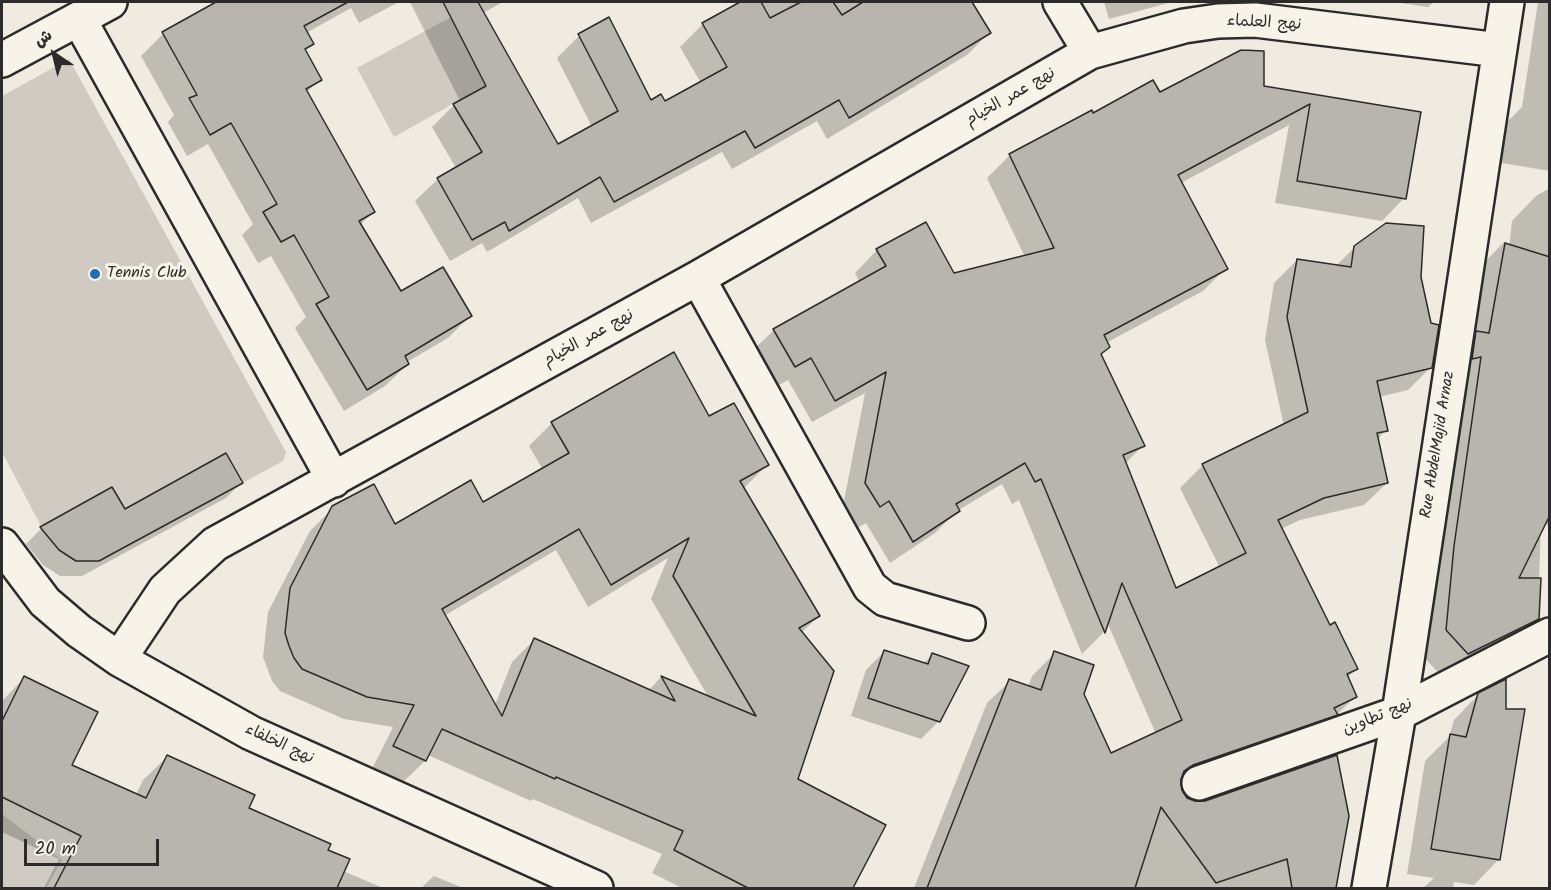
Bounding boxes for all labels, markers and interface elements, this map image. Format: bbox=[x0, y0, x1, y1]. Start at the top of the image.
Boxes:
street label: نهج العلماء bbox=[1226, 12, 1302, 36]
north arrow bbox=[24, 24, 84, 84]
text: ش bbox=[29, 24, 58, 54]
street label: نهج عمر الخيام bbox=[963, 65, 1059, 131]
place label: Tennis Club bbox=[107, 264, 186, 284]
marker: Tennis Club bbox=[88, 267, 102, 281]
street label: نهج عمر الخيام bbox=[540, 306, 638, 372]
street label: Rue AbdelMajid Arnaz bbox=[1418, 370, 1460, 520]
street label: نهج تطاوين bbox=[1340, 695, 1416, 741]
street label: نهج الخلفاء bbox=[241, 721, 317, 769]
scale bar bbox=[27, 827, 162, 865]
text: 20 m bbox=[35, 835, 76, 864]

